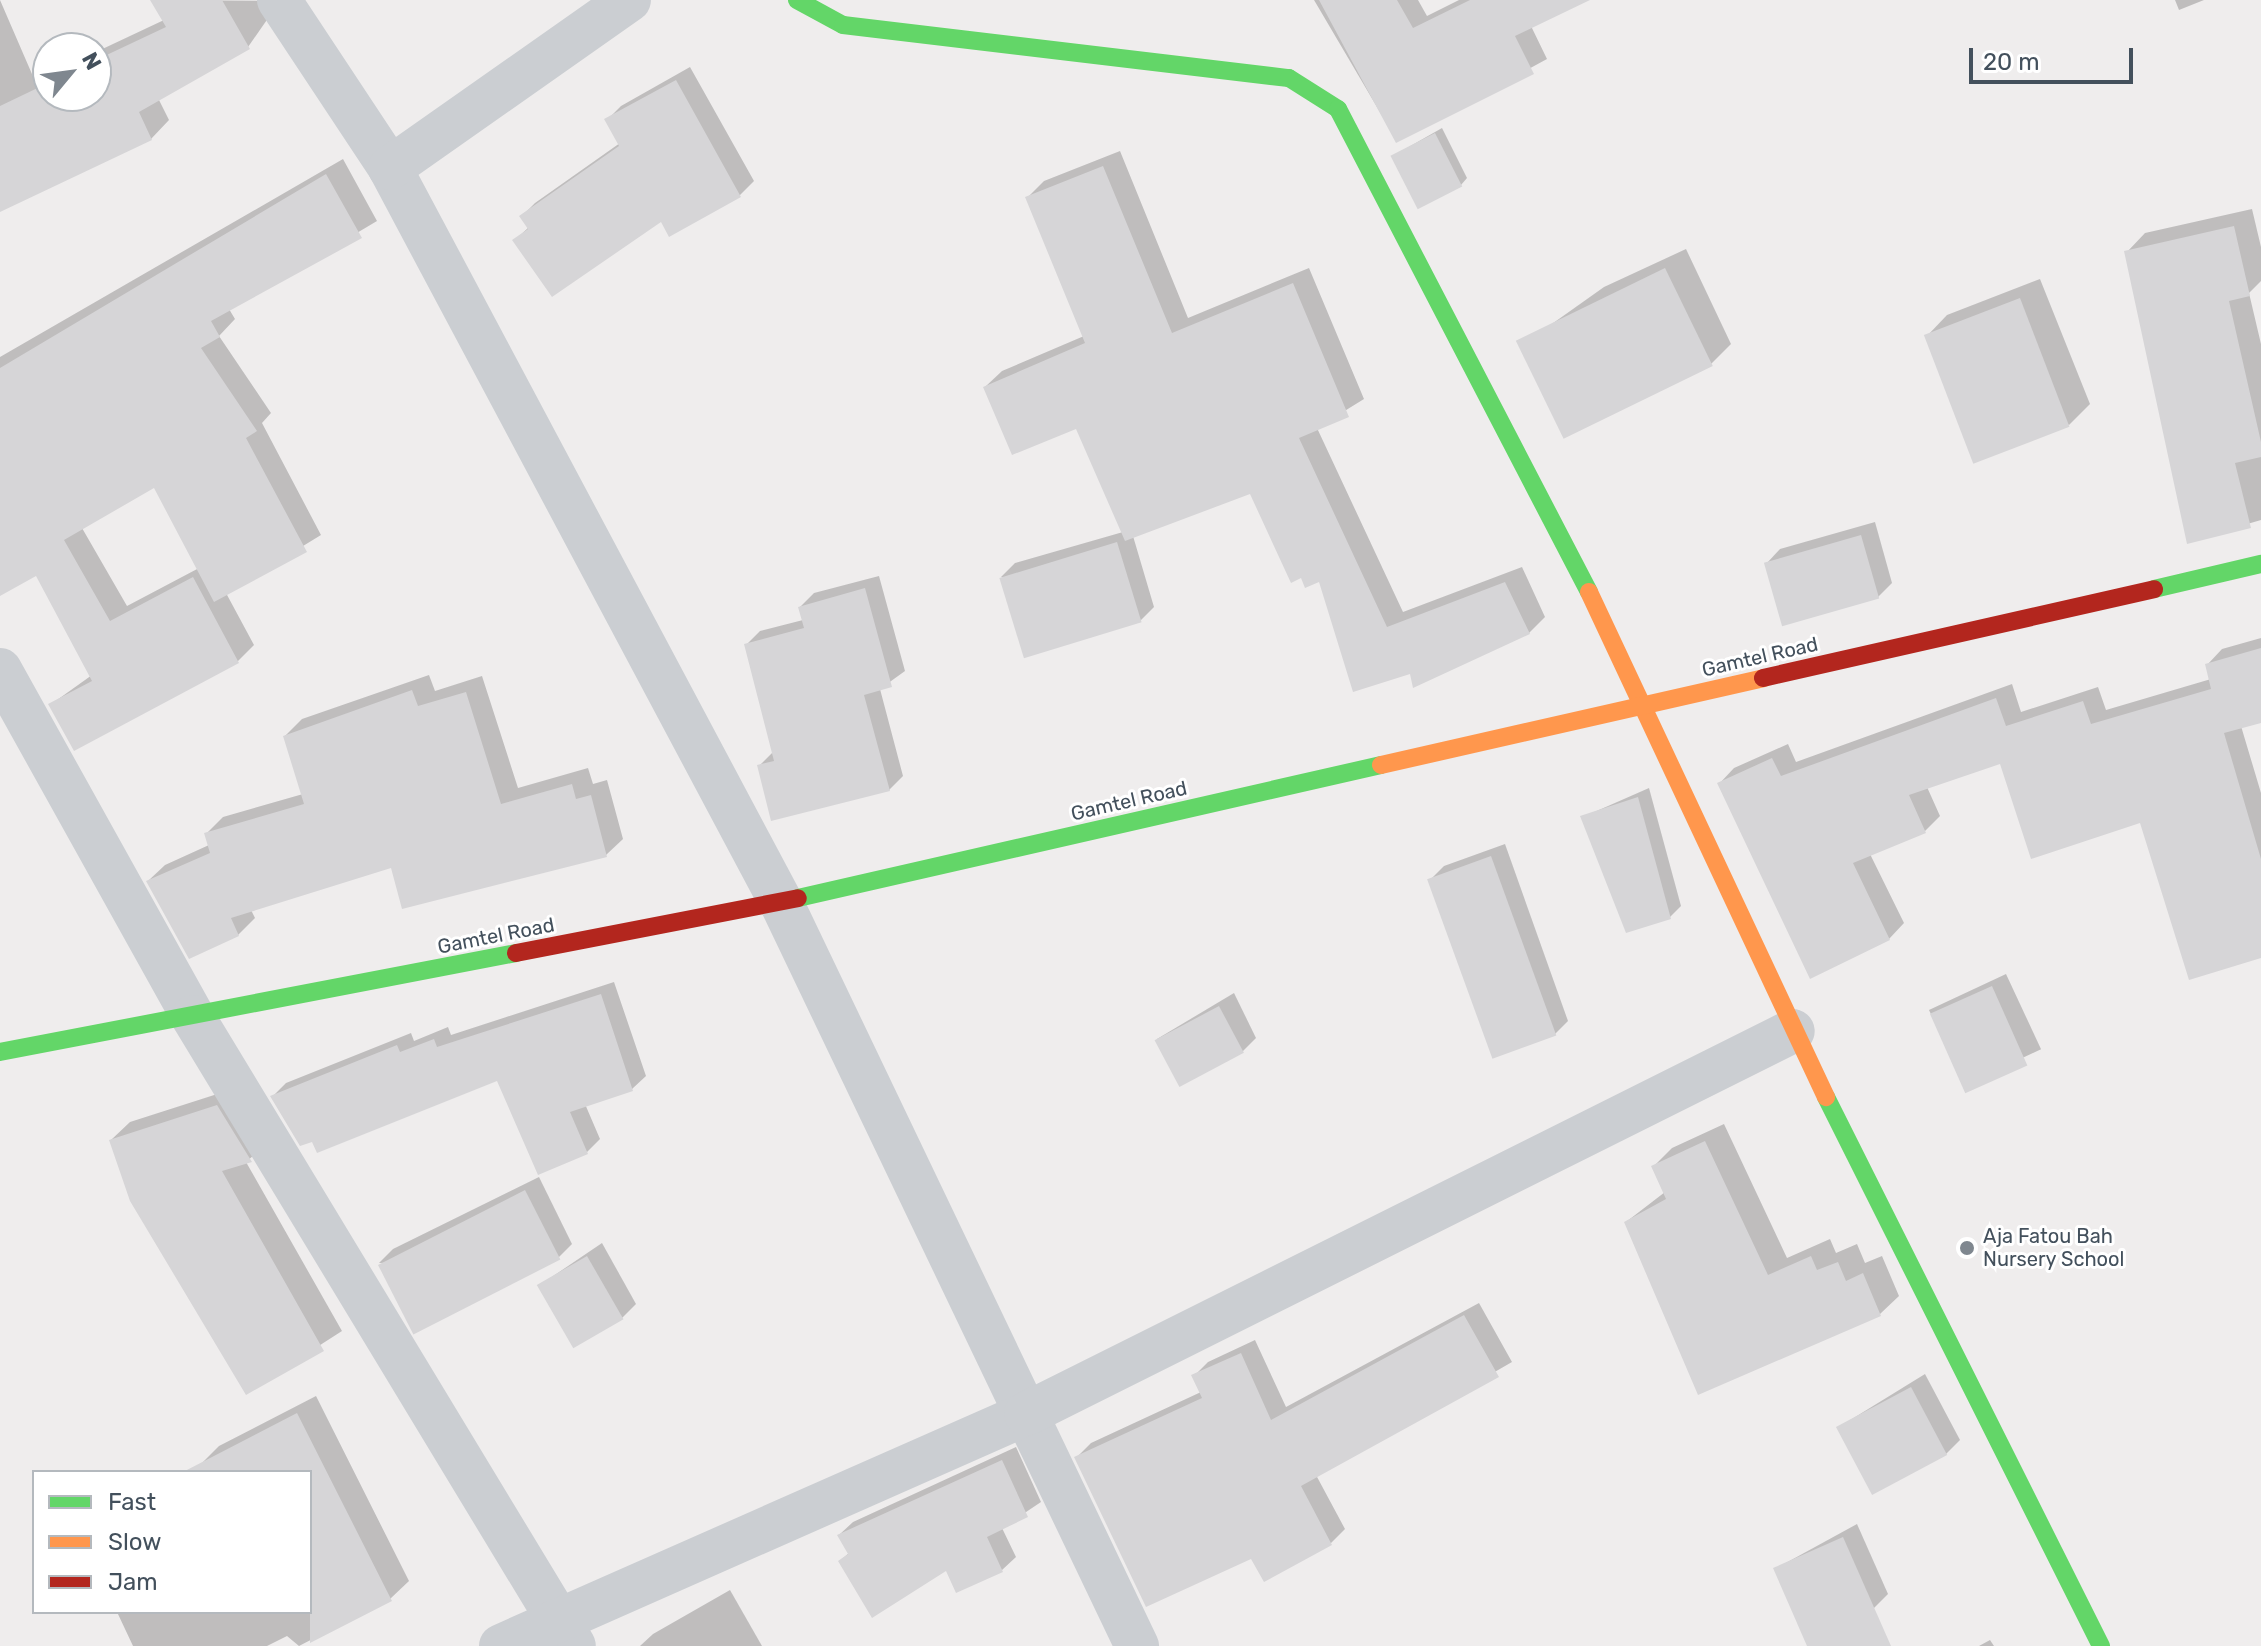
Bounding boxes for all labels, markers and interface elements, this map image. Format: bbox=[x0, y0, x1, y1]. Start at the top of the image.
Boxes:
north arrow bbox=[32, 32, 112, 112]
scale bar bbox=[1973, 32, 2137, 82]
text: N bbox=[76, 48, 107, 75]
text: 20 m bbox=[1983, 48, 2040, 76]
street label: Gamtel Road bbox=[1700, 632, 1820, 682]
street label: Gamtel Road bbox=[1069, 776, 1189, 826]
street label: Gamtel Road bbox=[436, 913, 556, 959]
place label: Aja Fatou Bah Nursery School bbox=[1983, 1224, 2125, 1271]
marker: Aja Fatou Bah Nursery School bbox=[1958, 1239, 1976, 1257]
legend bbox=[32, 1470, 312, 1614]
text: Fast bbox=[108, 1488, 156, 1516]
text: Slow bbox=[108, 1528, 161, 1556]
text: Jam bbox=[108, 1568, 158, 1596]

